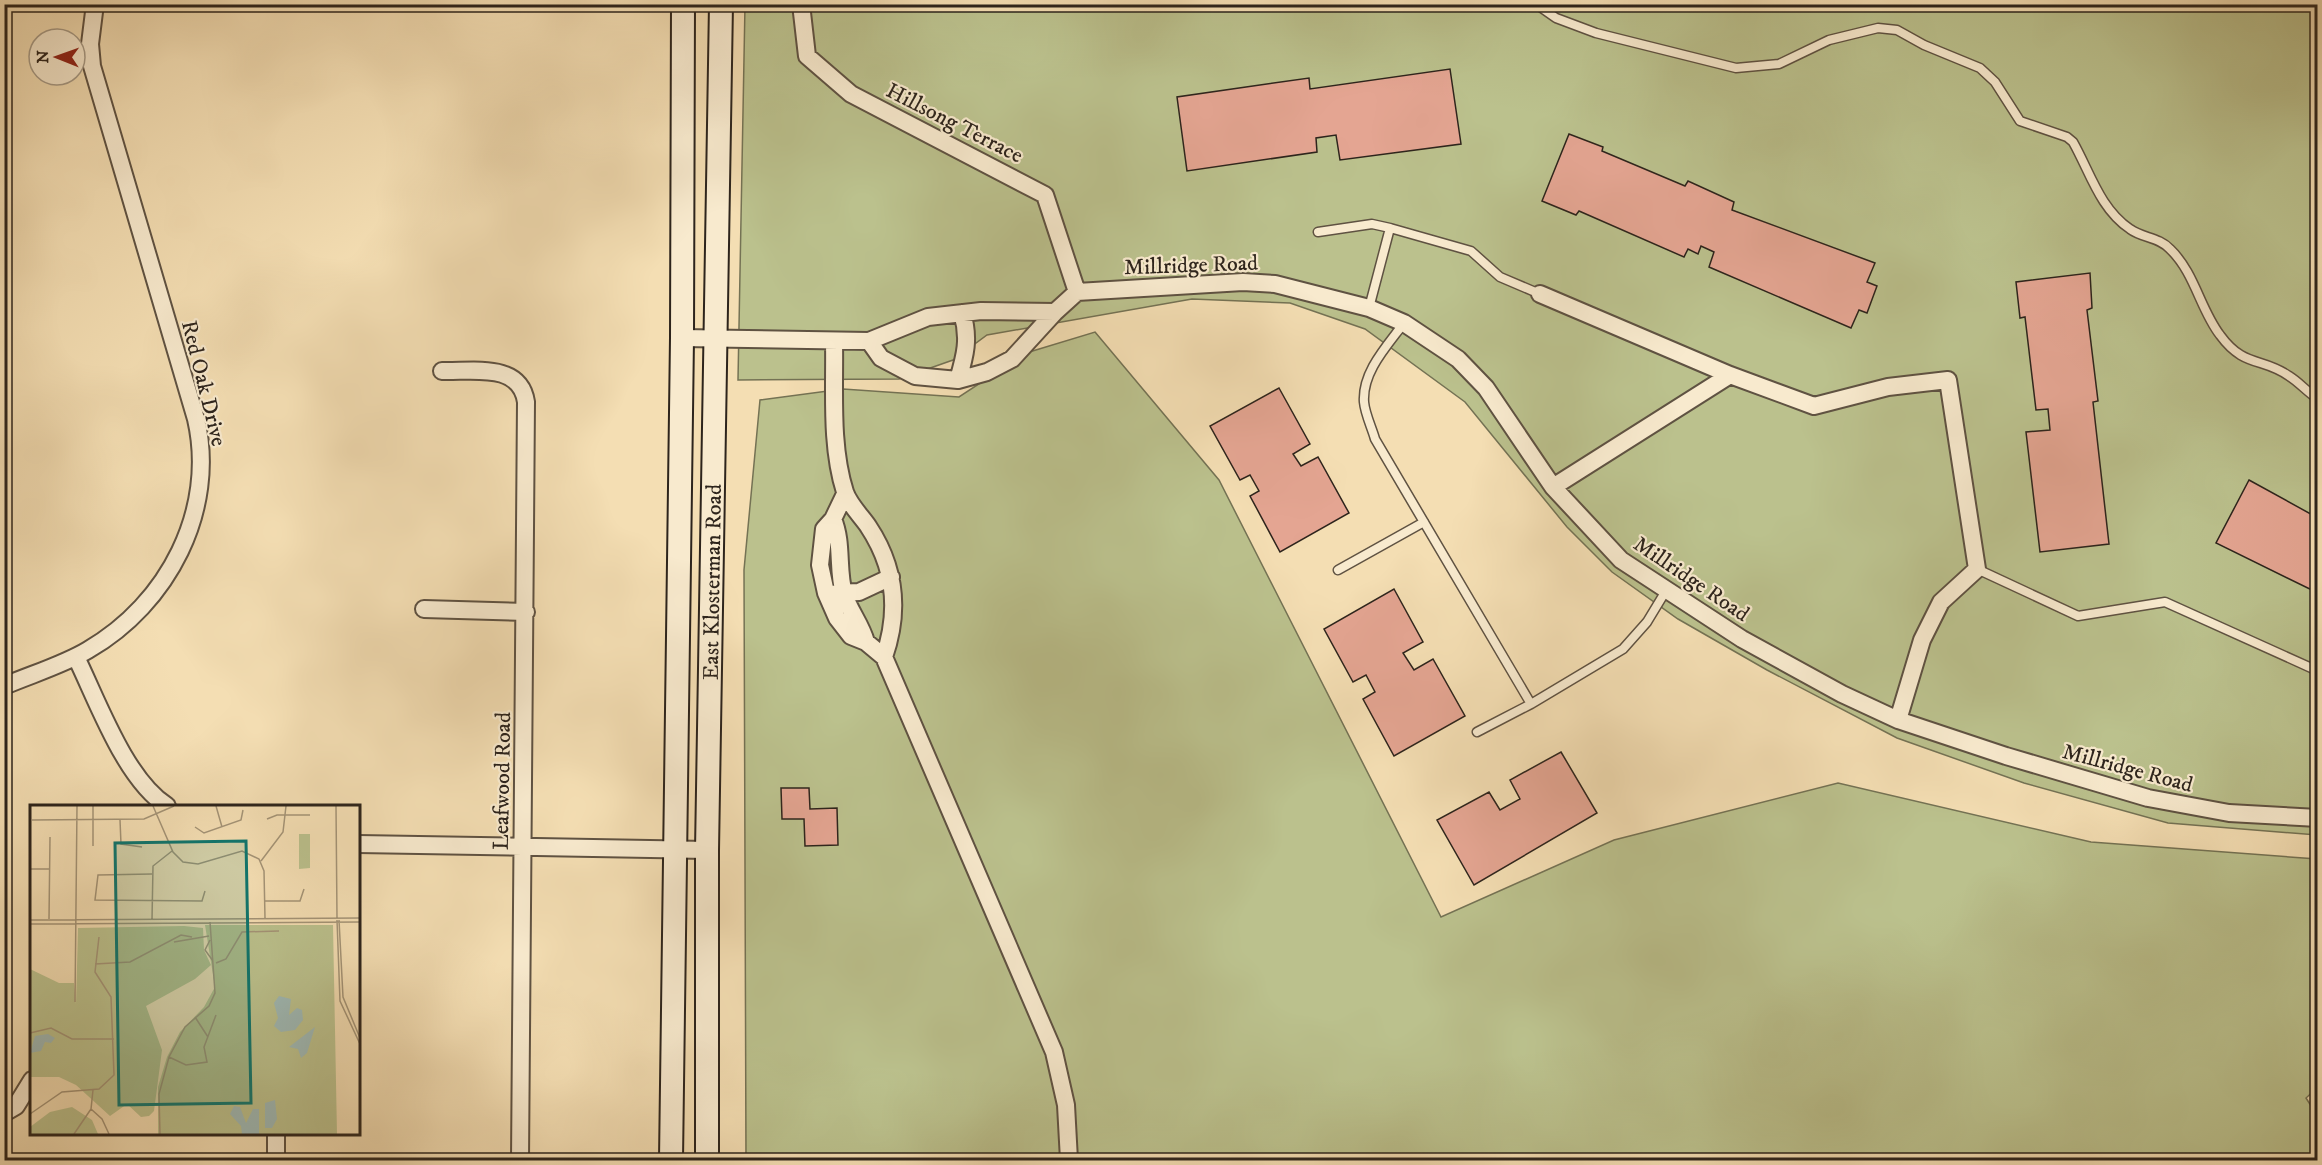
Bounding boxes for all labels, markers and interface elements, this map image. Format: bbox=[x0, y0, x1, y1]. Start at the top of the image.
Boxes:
north arrow bbox=[27, 27, 87, 87]
text: N bbox=[33, 50, 53, 63]
street label: Hillsong Terrace bbox=[881, 77, 1027, 169]
street label: Millridge Road bbox=[1124, 250, 1258, 281]
street label: Red Oak Drive bbox=[175, 318, 232, 449]
street label: East Klosterman Road bbox=[698, 484, 728, 680]
street label: Millridge Road bbox=[1628, 531, 1754, 628]
street label: Leafwood Road bbox=[488, 712, 517, 850]
street label: Millridge Road bbox=[2059, 738, 2196, 799]
inset map bbox=[30, 805, 360, 1135]

